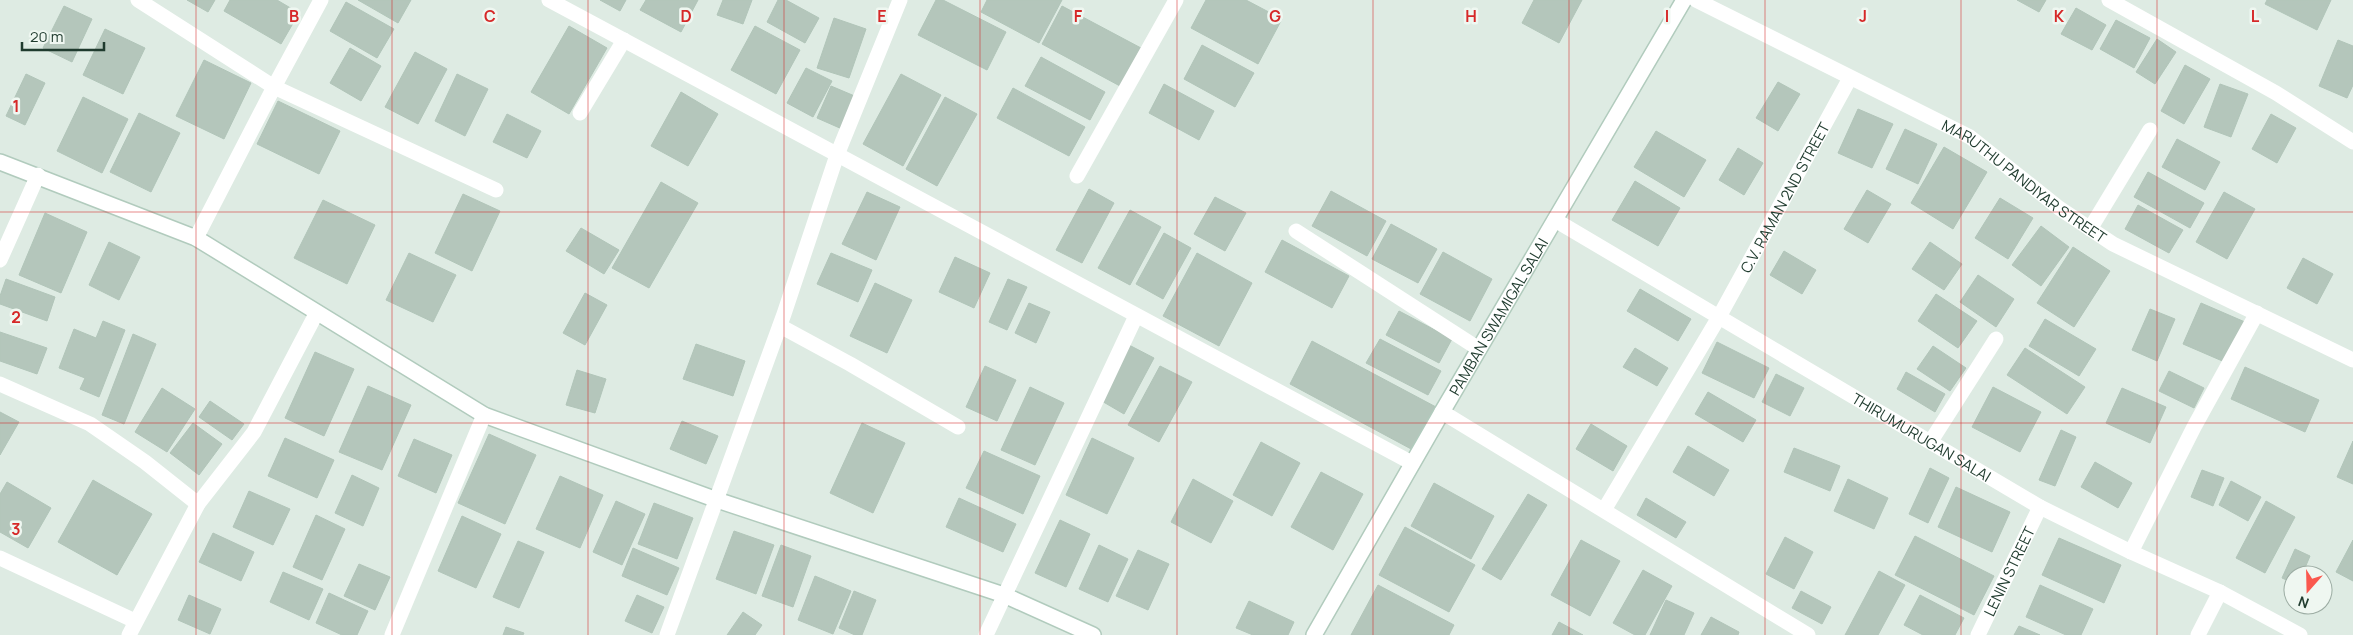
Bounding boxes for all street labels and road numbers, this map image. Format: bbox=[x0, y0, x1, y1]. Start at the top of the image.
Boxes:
street label: MARUTHU PANDIYAR STREET bbox=[1939, 114, 2111, 247]
street label: C.V. RAMAN 2ND STREET bbox=[1735, 118, 1834, 277]
street label: PAMBAN SWAMIGAL SALAI bbox=[1444, 234, 1553, 399]
street label: THIRUMURUGAN SALAI bbox=[1848, 388, 1995, 486]
street label: LENIN STREET bbox=[1978, 523, 2040, 619]

